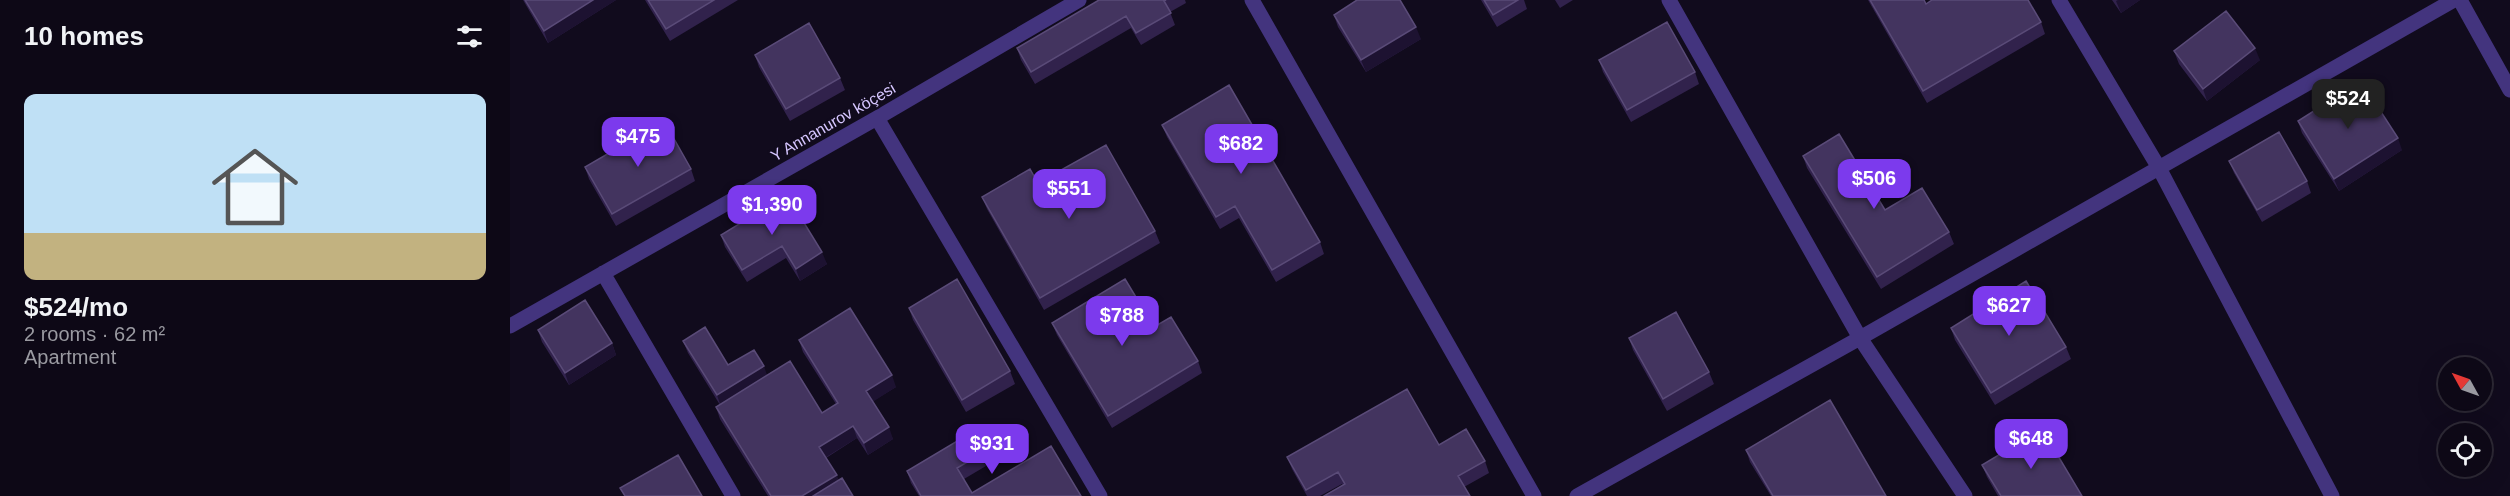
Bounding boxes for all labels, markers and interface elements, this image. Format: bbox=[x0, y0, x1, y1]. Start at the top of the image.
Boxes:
icon: filters bbox=[453, 20, 486, 53]
text: 10 homes bbox=[24, 21, 144, 51]
street label: Y Annanurov köçesi bbox=[768, 79, 898, 165]
pin: $524 bbox=[2312, 79, 2384, 130]
text: $524 bbox=[2326, 87, 2370, 109]
pin: $475 bbox=[602, 117, 674, 168]
pin: $682 bbox=[1205, 124, 1277, 175]
text: $475 bbox=[616, 125, 660, 147]
text: $682 bbox=[1219, 132, 1263, 154]
icon: home bbox=[201, 133, 309, 241]
pin: $506 bbox=[1838, 159, 1910, 210]
text: $506 bbox=[1852, 167, 1896, 189]
pin: $551 bbox=[1033, 169, 1105, 220]
text: $551 bbox=[1047, 177, 1091, 199]
pin: $1,390 bbox=[723, 185, 821, 236]
text: $1,390 bbox=[741, 193, 803, 215]
pin: $627 bbox=[1973, 286, 2045, 337]
text: $524/mo bbox=[24, 292, 128, 322]
text: $627 bbox=[1987, 294, 2031, 316]
pin: $788 bbox=[1086, 296, 1158, 347]
text: $788 bbox=[1100, 304, 1144, 326]
text: 2 rooms · 62 m² bbox=[24, 323, 165, 345]
text: Apartment bbox=[24, 346, 116, 368]
north arrow bbox=[2438, 357, 2492, 411]
map controls bbox=[2438, 357, 2492, 477]
pin: $648 bbox=[1995, 419, 2067, 470]
button: locate bbox=[2438, 423, 2492, 477]
pin: $931 bbox=[956, 424, 1028, 475]
text: $648 bbox=[2009, 427, 2053, 449]
text: $931 bbox=[970, 432, 1014, 454]

